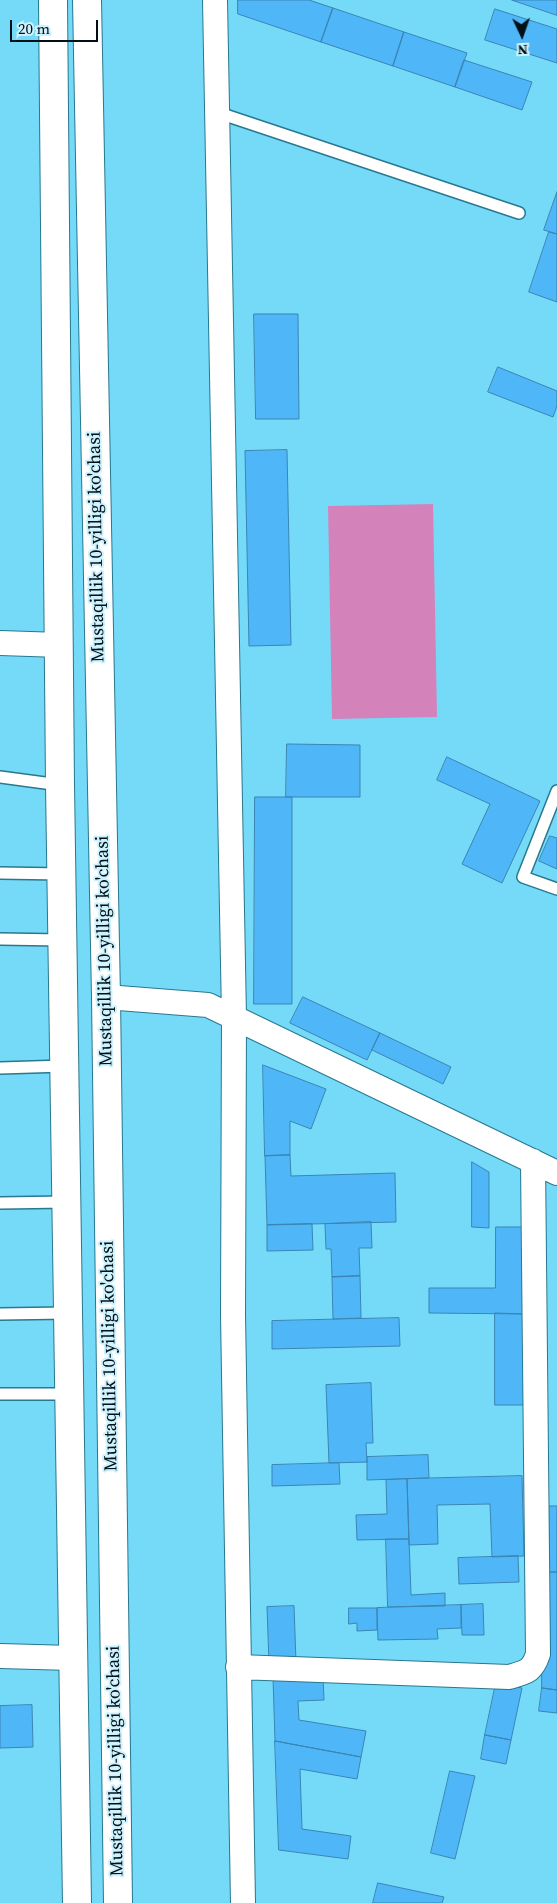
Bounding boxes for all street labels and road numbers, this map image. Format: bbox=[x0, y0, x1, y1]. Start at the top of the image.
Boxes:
street label: Mustaqillik 10-yilligi ko'chasi bbox=[84, 432, 110, 662]
street label: Mustaqillik 10-yilligi ko'chasi bbox=[92, 836, 118, 1066]
street label: Mustaqillik 10-yilligi ko'chasi bbox=[97, 1241, 123, 1471]
street label: Mustaqillik 10-yilligi ko'chasi bbox=[103, 1646, 129, 1876]

